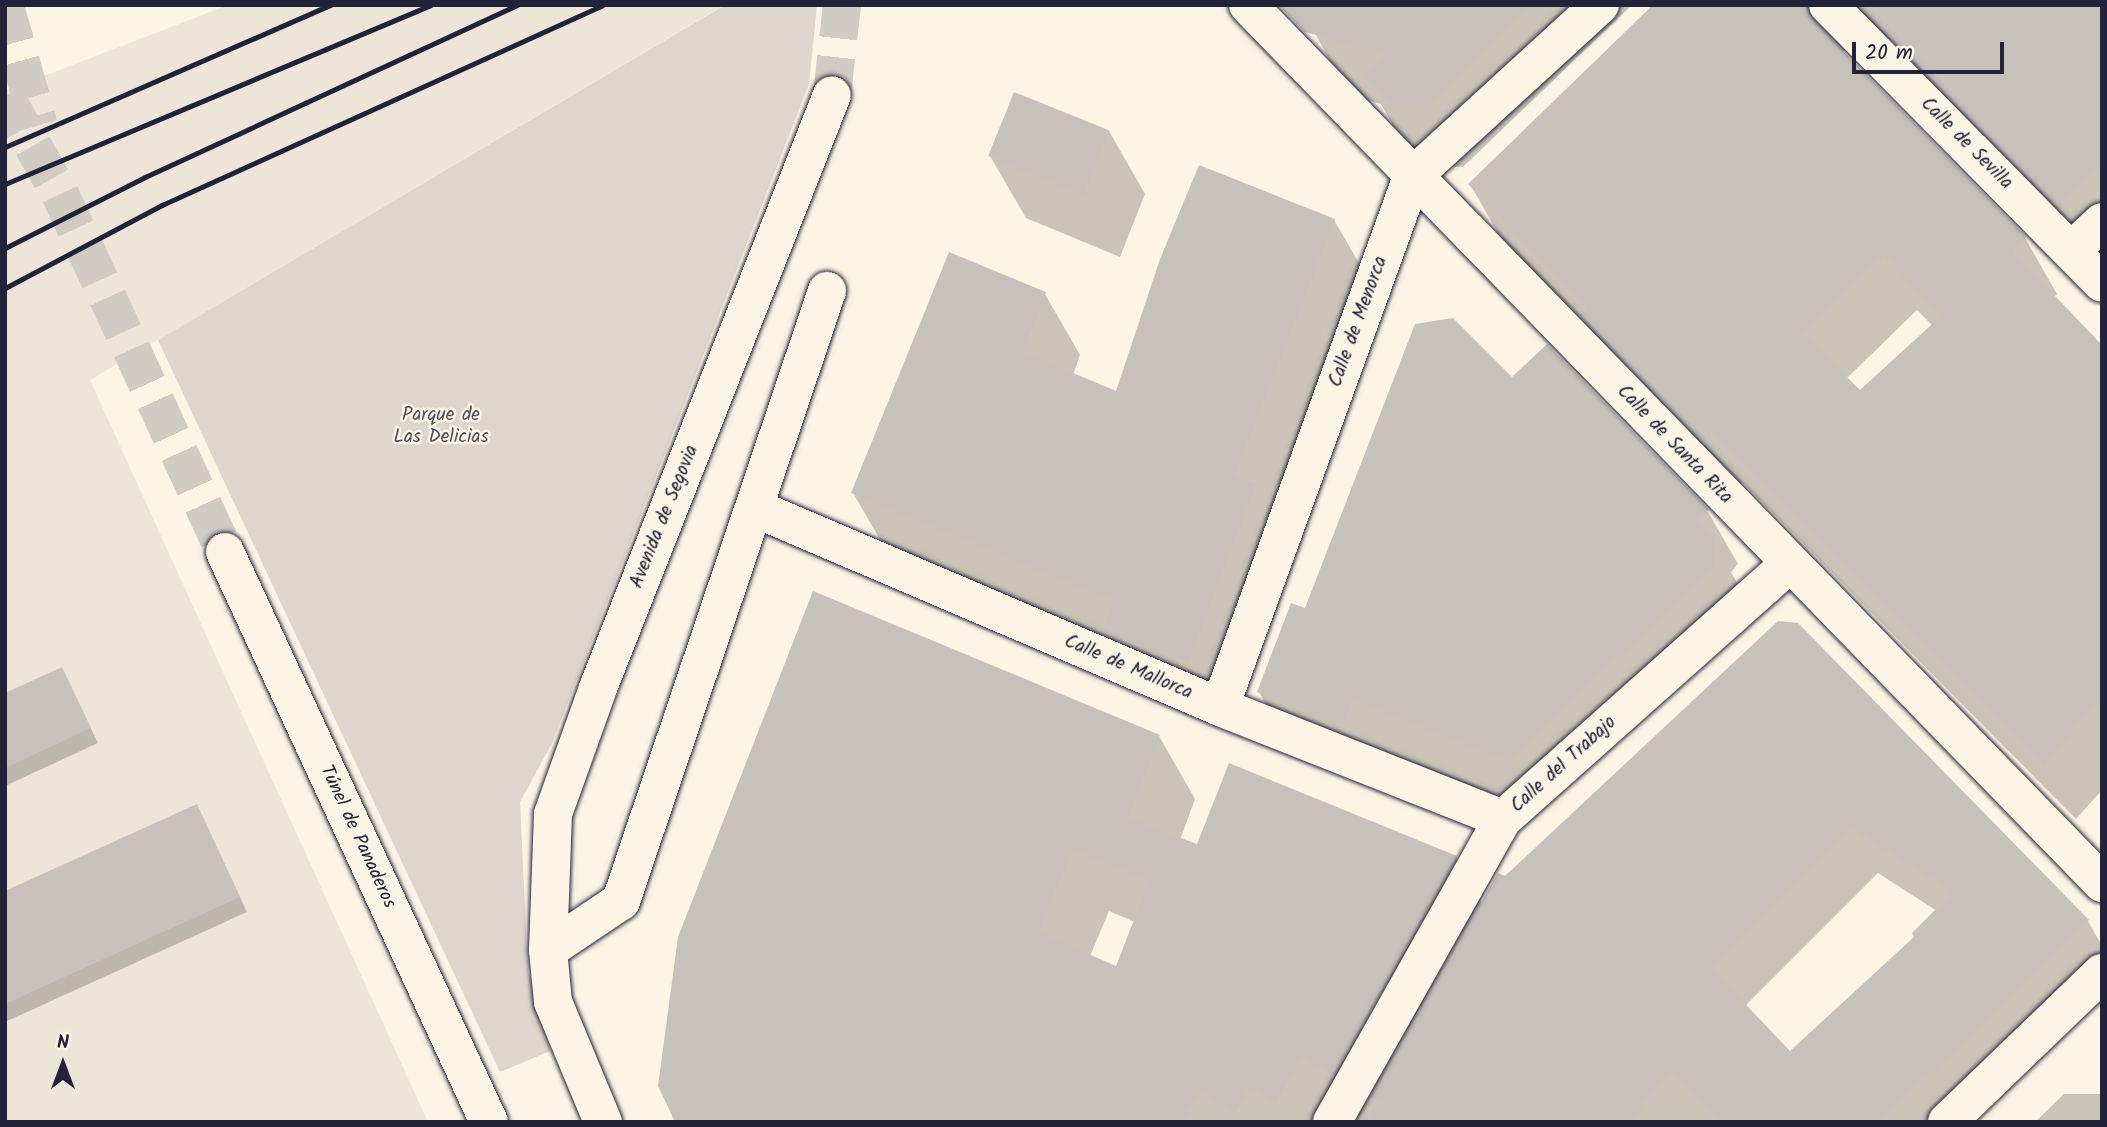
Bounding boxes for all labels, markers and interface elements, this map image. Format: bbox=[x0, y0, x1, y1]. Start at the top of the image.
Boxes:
scale bar bbox=[1855, 28, 2007, 72]
text: 20 m bbox=[1865, 37, 1913, 70]
street label: Calle de Sevilla bbox=[1915, 93, 2017, 195]
street label: Calle de Menorca bbox=[1325, 254, 1393, 390]
street label: Calle de Santa Rita bbox=[1612, 381, 1736, 509]
park label: Parque de Las Delicias bbox=[394, 405, 488, 449]
street label: Avenida de Segovia bbox=[626, 442, 704, 592]
street label: Calle de Mallorca bbox=[1061, 631, 1195, 705]
street label: Calle del Trabajo bbox=[1507, 712, 1621, 818]
street label: Túnel de Panaderos bbox=[314, 762, 400, 912]
text: N bbox=[57, 1028, 69, 1058]
north arrow bbox=[28, 1029, 98, 1099]

